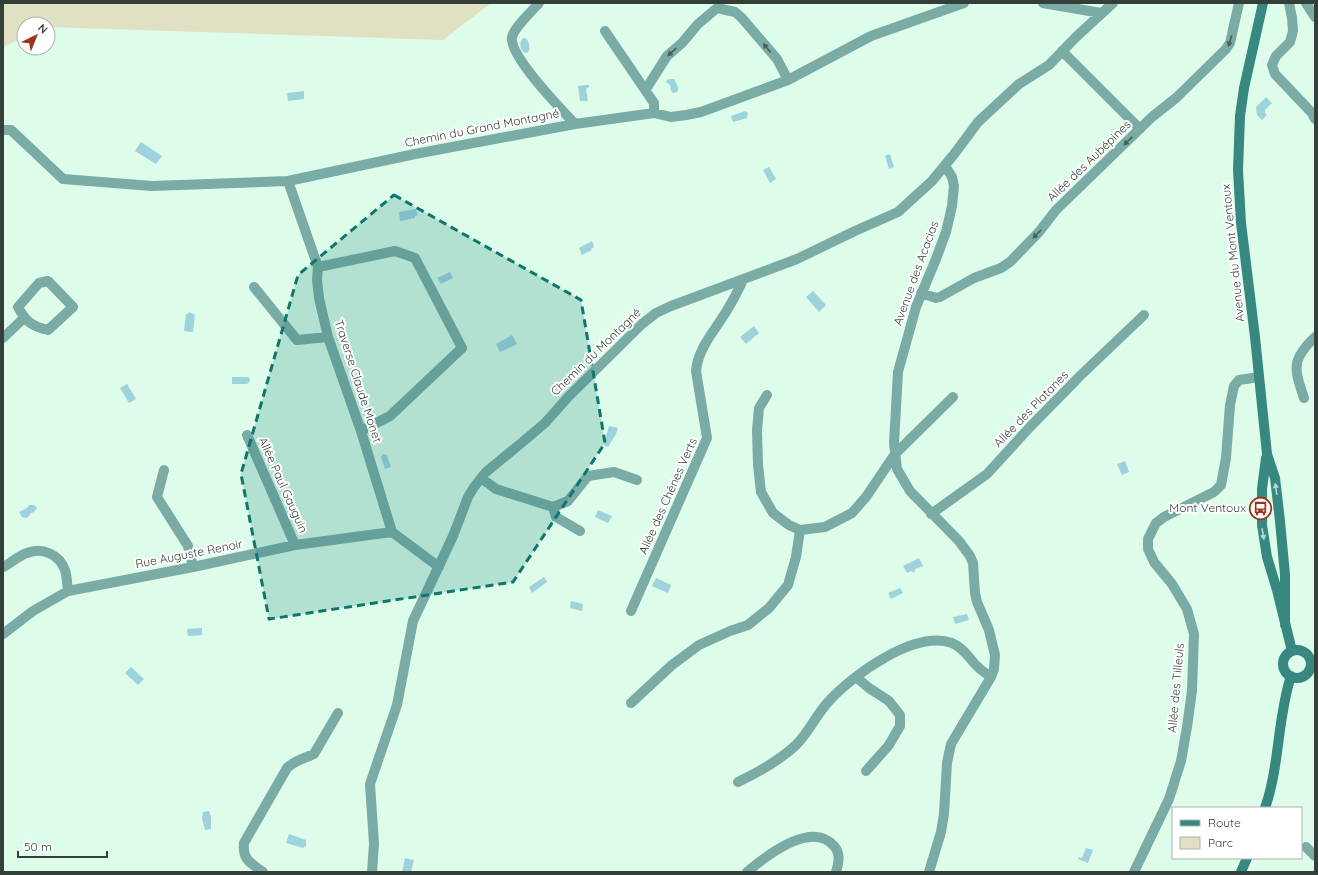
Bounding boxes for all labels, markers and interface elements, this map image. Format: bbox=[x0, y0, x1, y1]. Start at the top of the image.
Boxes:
north arrow bbox=[16, 16, 56, 56]
text: N bbox=[35, 21, 51, 37]
one-way arrow bbox=[1227, 35, 1233, 47]
one-way arrow bbox=[763, 42, 772, 53]
one-way arrow bbox=[667, 47, 677, 56]
street label: Chemin du Grand Montagné bbox=[403, 105, 561, 150]
street label: Allée des Aubépines bbox=[1044, 117, 1134, 204]
one-way arrow bbox=[1122, 136, 1133, 145]
street label: Avenue du Mont Ventoux bbox=[1218, 183, 1247, 323]
street label: Avenue des Acacias bbox=[890, 218, 942, 327]
one-way arrow bbox=[1033, 229, 1042, 238]
street label: Chemin du Montagné bbox=[548, 305, 644, 399]
street label: Traverse Claude Monet bbox=[332, 317, 385, 444]
street label: Allée des Platanes bbox=[990, 367, 1071, 450]
street label: Allée Paul Gauguin bbox=[256, 435, 311, 535]
street label: Allée des Chênes Verts bbox=[635, 435, 700, 556]
one-way arrow bbox=[1273, 483, 1279, 495]
bus stop icon: Mont Ventoux bbox=[1248, 495, 1274, 521]
place label: Mont Ventoux bbox=[1169, 500, 1246, 515]
one-way arrow bbox=[1261, 528, 1267, 540]
street label: Rue Auguste Renoir bbox=[134, 536, 244, 571]
street label: Allée des Tilleuls bbox=[1164, 642, 1187, 734]
legend bbox=[1172, 807, 1302, 859]
text: Route bbox=[1208, 815, 1241, 830]
scale bar bbox=[18, 833, 107, 859]
text: Parc bbox=[1208, 835, 1233, 850]
text: 50 m bbox=[24, 839, 52, 854]

